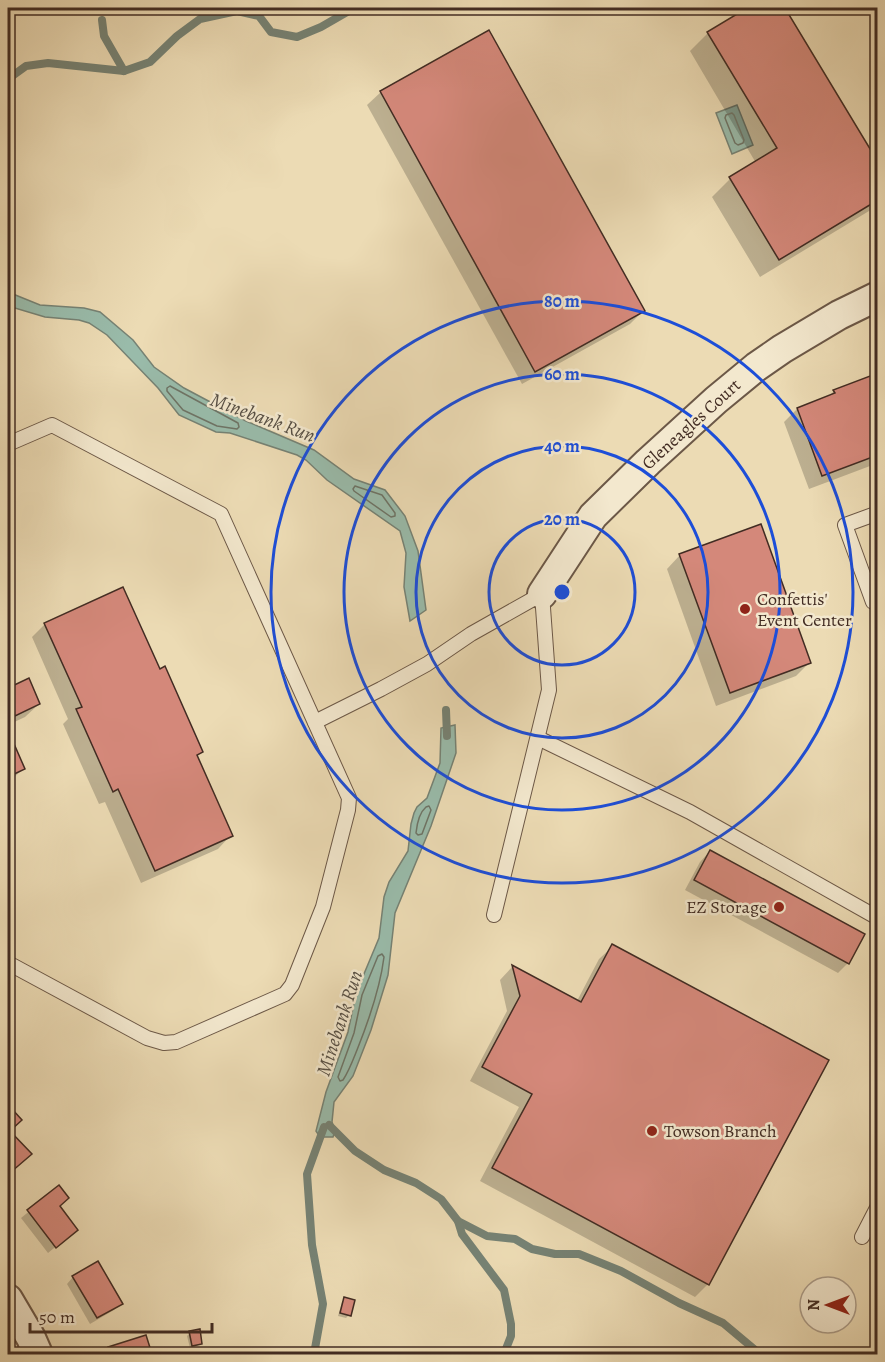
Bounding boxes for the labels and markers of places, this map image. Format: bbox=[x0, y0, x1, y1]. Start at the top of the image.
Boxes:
centre of rings bbox=[552, 582, 572, 602]
place label: Confettis' Event Center bbox=[757, 587, 852, 632]
marker: Confettis' Event Center bbox=[738, 602, 752, 616]
place label: EZ Storage bbox=[686, 895, 767, 919]
marker: EZ Storage bbox=[772, 900, 786, 914]
place label: Towson Branch bbox=[664, 1119, 777, 1143]
marker: Towson Branch bbox=[645, 1124, 659, 1138]

